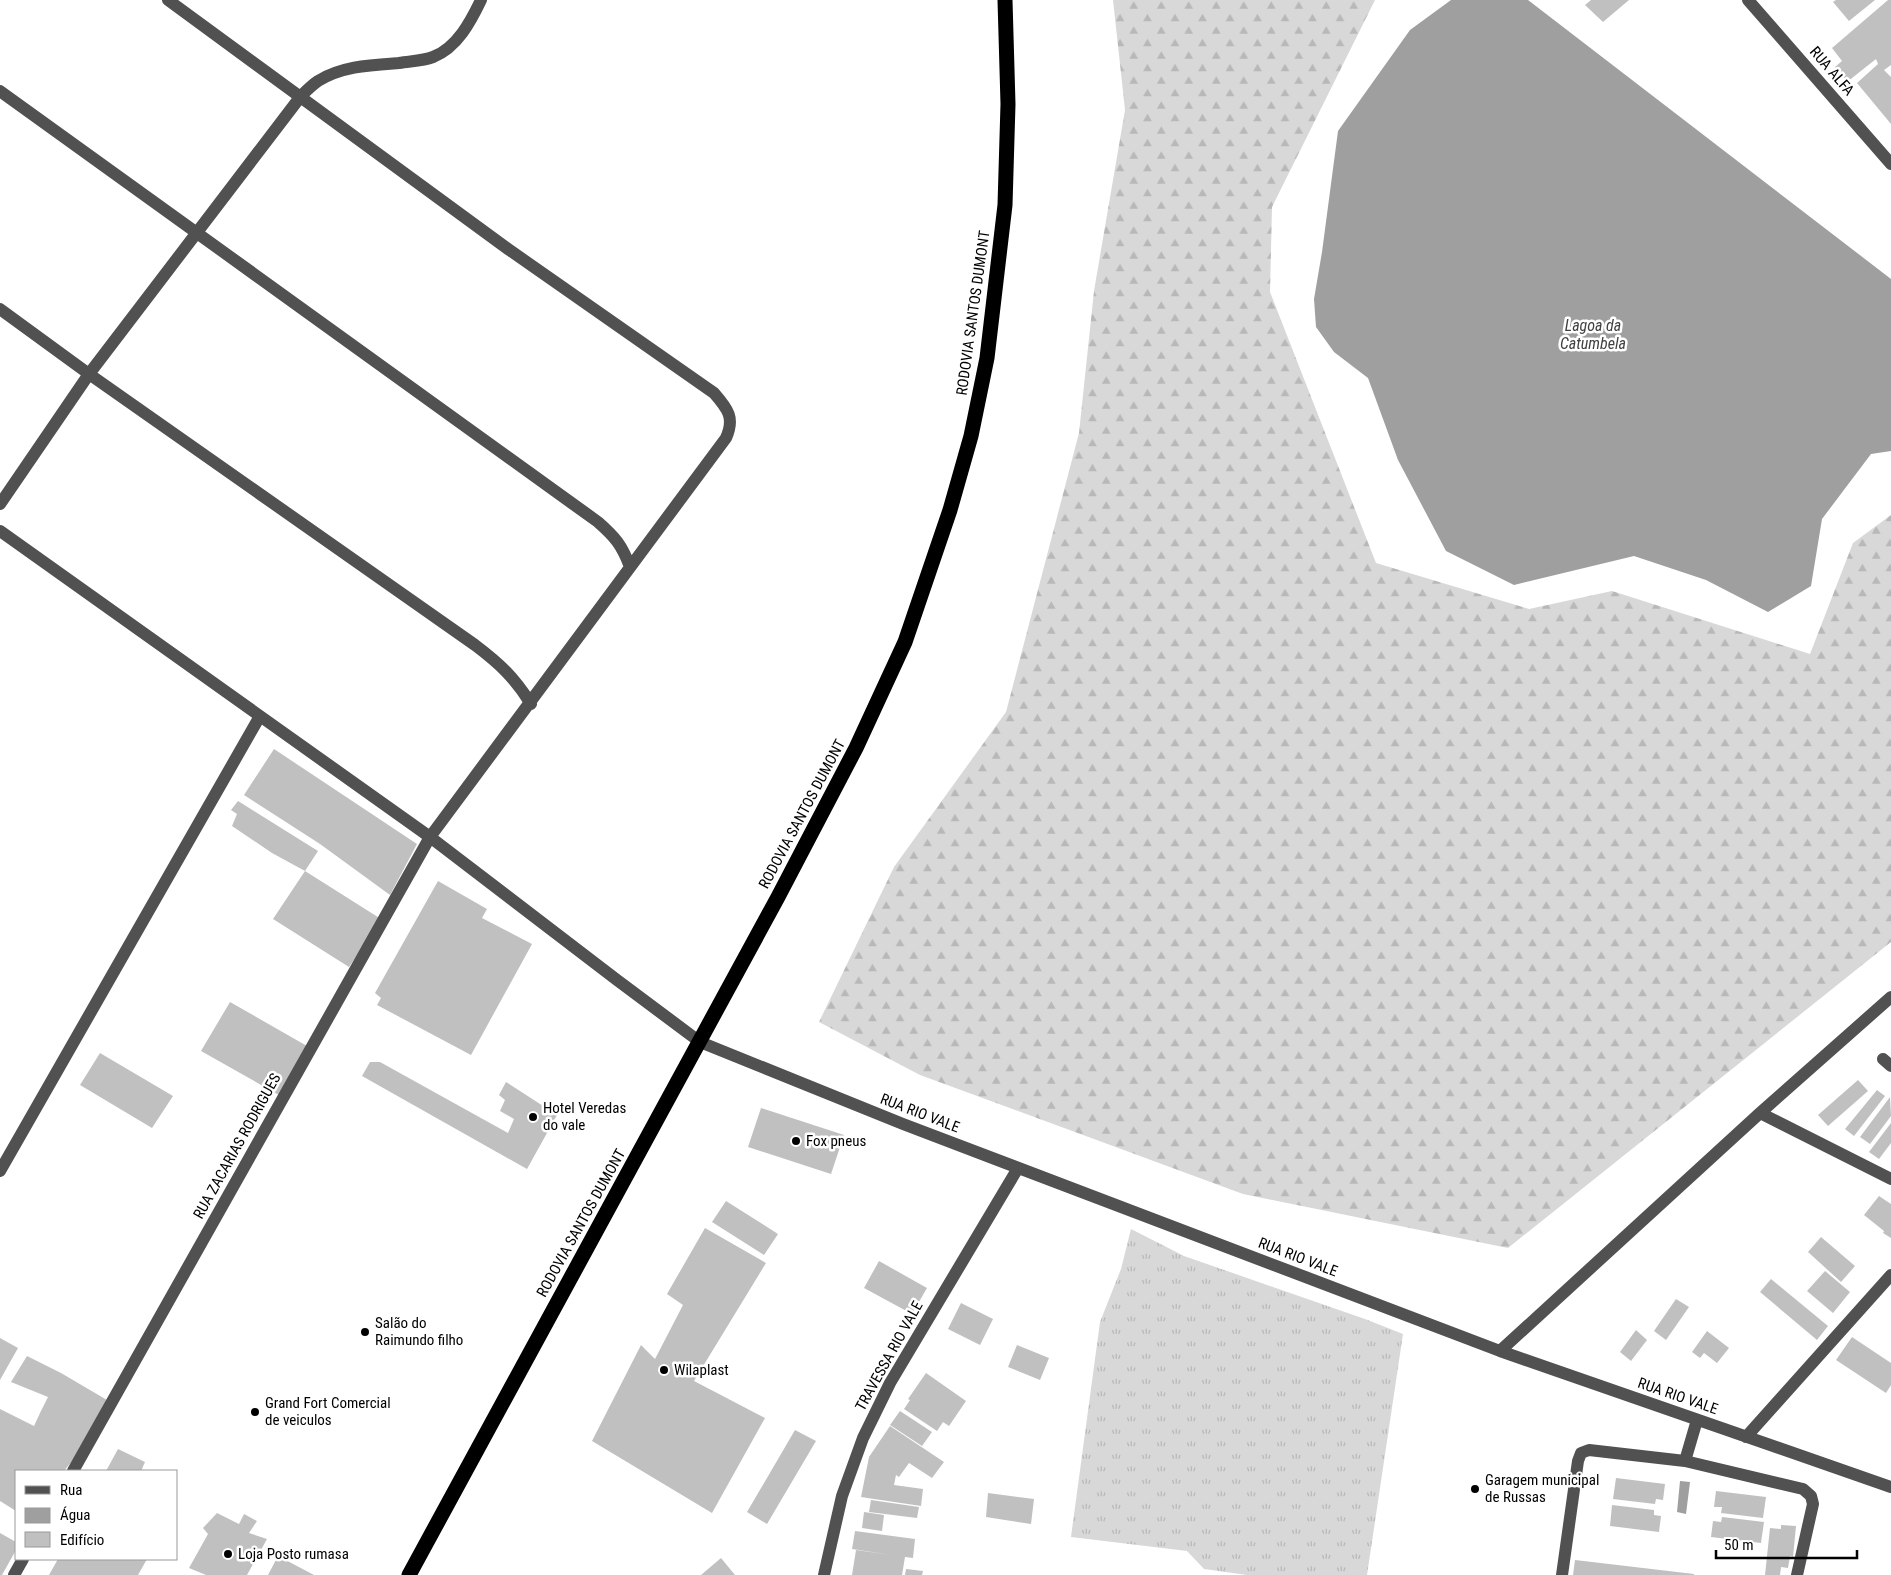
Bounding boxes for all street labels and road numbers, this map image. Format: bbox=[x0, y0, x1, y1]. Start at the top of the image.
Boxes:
street label: RUA ALFA bbox=[1806, 43, 1858, 99]
street label: RODOVIA SANTOS DUMONT bbox=[953, 229, 994, 397]
street label: RODOVIA SANTOS DUMONT bbox=[755, 736, 849, 892]
street label: RUA ZACARIAS RODRIGUES bbox=[190, 1070, 285, 1222]
street label: RUA RIO VALE bbox=[878, 1090, 962, 1136]
street label: RODOVIA SANTOS DUMONT bbox=[533, 1146, 629, 1300]
street label: RUA RIO VALE bbox=[1256, 1234, 1340, 1280]
street label: TRAVESSA RIO VALE bbox=[851, 1298, 927, 1414]
street label: RUA RIO VALE bbox=[1636, 1374, 1720, 1418]

